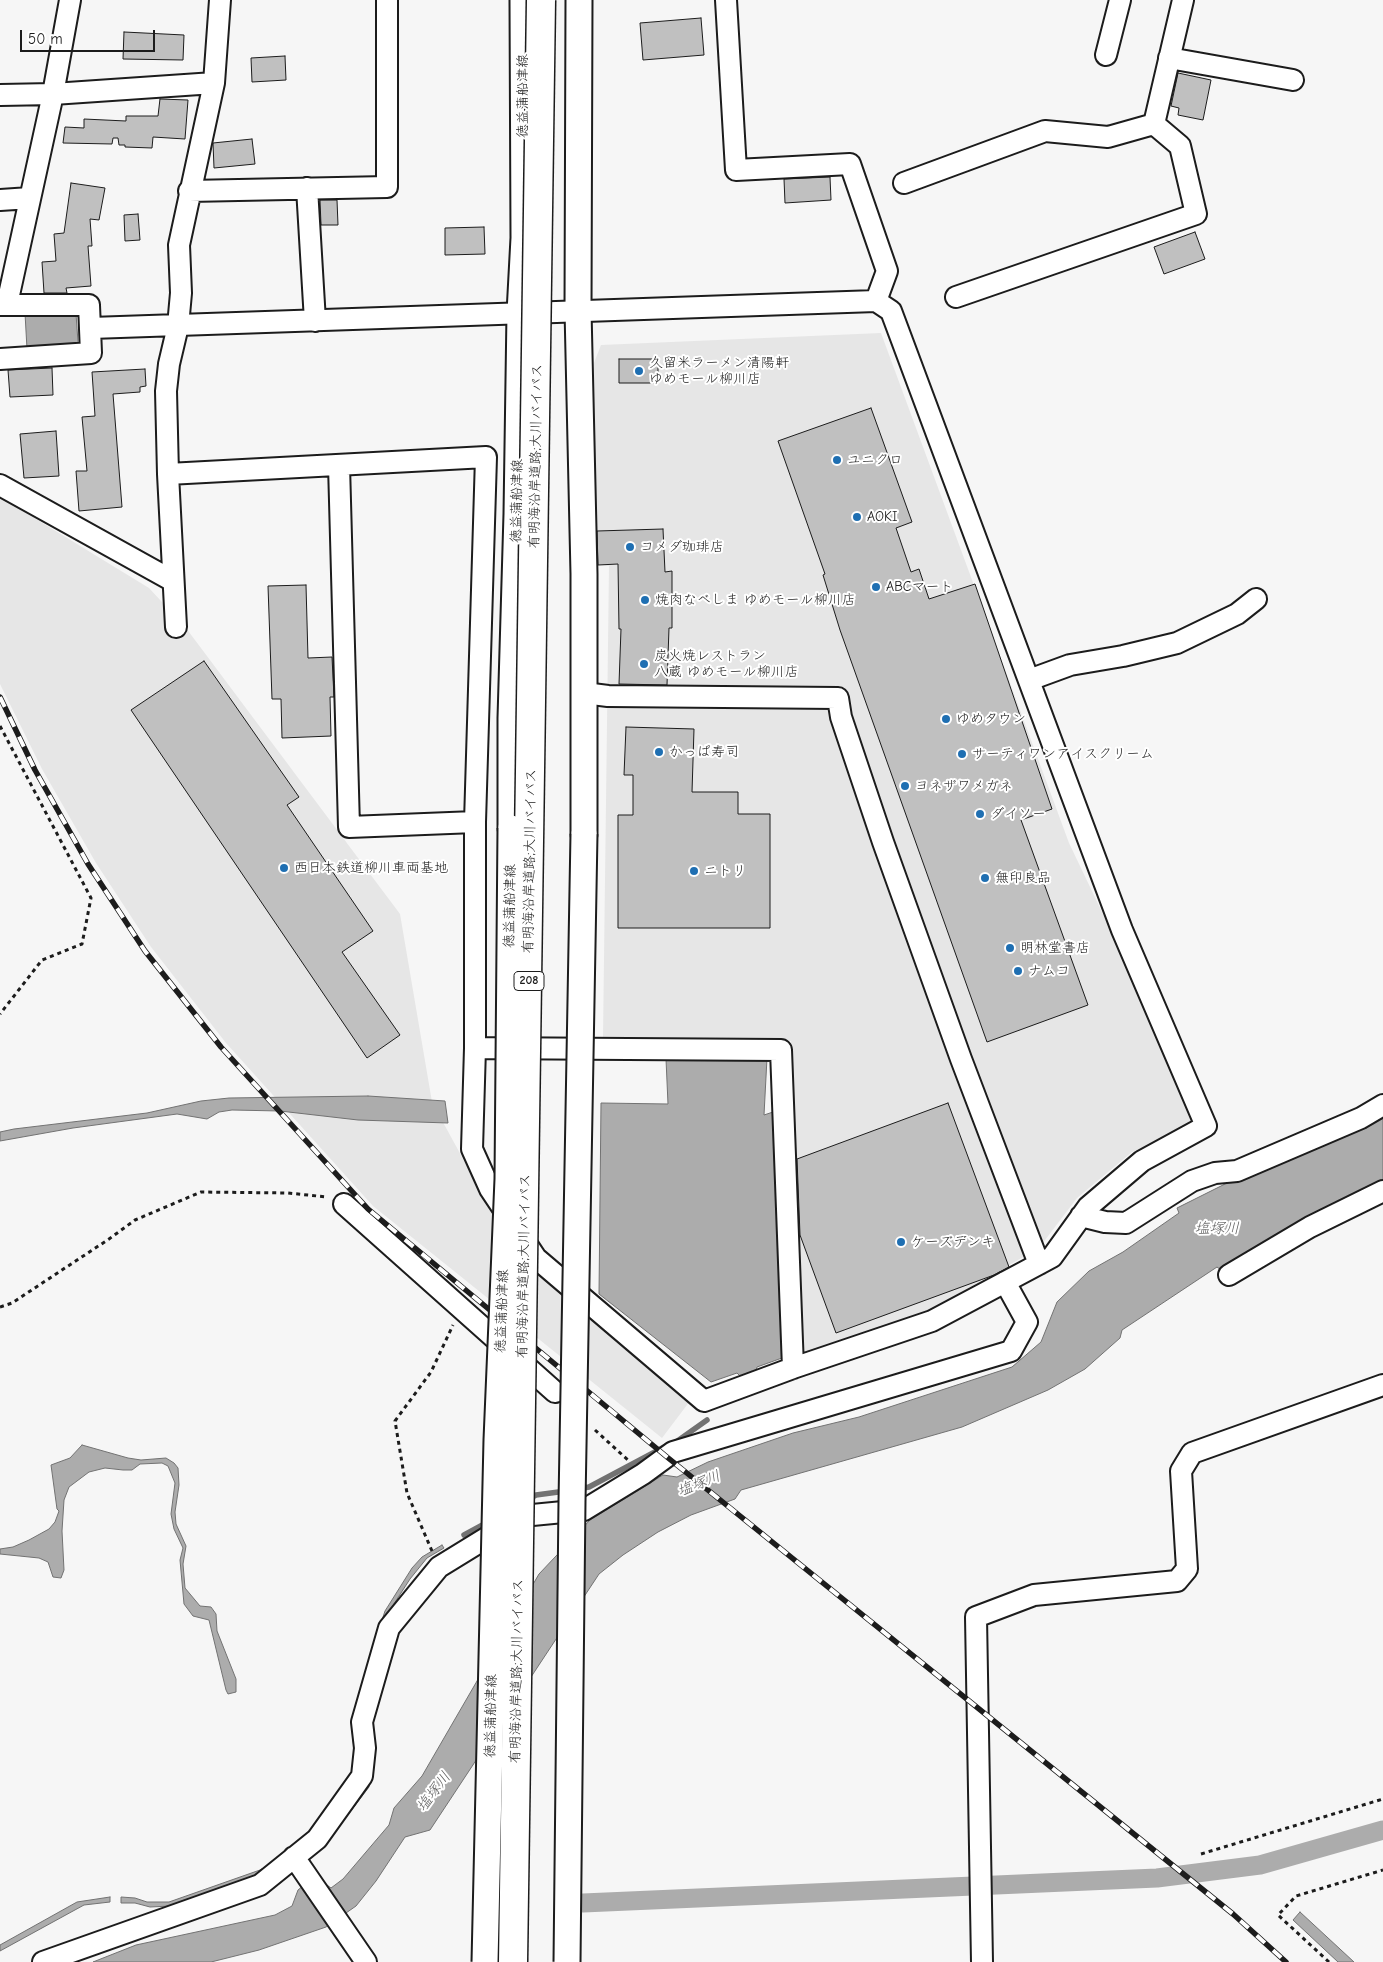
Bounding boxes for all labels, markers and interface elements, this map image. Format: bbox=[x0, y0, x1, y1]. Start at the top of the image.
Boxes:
scale bar bbox=[22, 20, 158, 52]
text: 50 m bbox=[28, 30, 63, 48]
street label: 徳益蒲船津線 bbox=[515, 54, 531, 138]
place label: 久留米ラーメン清陽軒 ゆめモール柳川店 bbox=[649, 355, 789, 388]
street label: 有明海沿岸道路;大川バイパス bbox=[526, 363, 546, 549]
marker: 久留米ラーメン清陽軒 ゆめモール柳川店 bbox=[633, 365, 645, 377]
place label: ユニクロ bbox=[847, 452, 903, 468]
marker: ユニクロ bbox=[831, 454, 843, 466]
street label: 徳益蒲船津線 bbox=[508, 459, 526, 543]
place label: AOKI bbox=[867, 509, 897, 525]
marker: AOKI bbox=[851, 511, 863, 523]
place label: コメダ珈琲店 bbox=[640, 539, 724, 555]
marker: コメダ珈琲店 bbox=[624, 541, 636, 553]
place label: ABCマート bbox=[886, 579, 953, 595]
marker: ABCマート bbox=[870, 581, 882, 593]
place label: 焼肉なべしま ゆめモール柳川店 bbox=[655, 592, 856, 608]
marker: 焼肉なべしま ゆめモール柳川店 bbox=[639, 594, 651, 606]
place label: 炭火焼レストラン 八蔵 ゆめモール柳川店 bbox=[654, 648, 799, 680]
marker: 炭火焼レストラン 八蔵 ゆめモール柳川店 bbox=[638, 658, 650, 670]
place label: ゆめタウン bbox=[956, 711, 1026, 727]
marker: ゆめタウン bbox=[940, 713, 952, 725]
place label: かっぱ寿司 bbox=[669, 744, 739, 760]
marker: かっぱ寿司 bbox=[653, 746, 665, 758]
place label: サーティワンアイスクリーム bbox=[972, 746, 1154, 762]
marker: サーティワンアイスクリーム bbox=[956, 748, 968, 760]
street label: 有明海沿岸道路;大川バイパス bbox=[520, 768, 540, 954]
place label: ヨネザワメガネ bbox=[915, 778, 1013, 794]
marker: ヨネザワメガネ bbox=[899, 780, 911, 792]
place label: ダイソー bbox=[990, 806, 1046, 822]
marker: ダイソー bbox=[974, 808, 986, 820]
place label: 西日本鉄道柳川車両基地 bbox=[294, 860, 448, 876]
marker: 西日本鉄道柳川車両基地 bbox=[278, 862, 290, 874]
place label: ニトリ bbox=[704, 863, 746, 879]
street label: 徳益蒲船津線 bbox=[501, 864, 519, 948]
marker: ニトリ bbox=[688, 865, 700, 877]
place label: 無印良品 bbox=[995, 870, 1051, 886]
marker: 無印良品 bbox=[979, 872, 991, 884]
place label: 明林堂書店 bbox=[1020, 940, 1090, 956]
marker: 明林堂書店 bbox=[1004, 942, 1016, 954]
place label: ナムコ bbox=[1028, 963, 1070, 979]
marker: ナムコ bbox=[1012, 965, 1024, 977]
road number: 208 bbox=[514, 971, 544, 990]
street label: 有明海沿岸道路;大川バイパス bbox=[514, 1173, 534, 1359]
water label: 塩塚川 bbox=[1195, 1220, 1239, 1238]
place label: ケーズデンキ bbox=[911, 1234, 995, 1250]
marker: ケーズデンキ bbox=[895, 1236, 907, 1248]
street label: 徳益蒲船津線 bbox=[492, 1269, 512, 1353]
water label: 塩塚川 bbox=[675, 1467, 723, 1501]
street label: 有明海沿岸道路;大川バイパス bbox=[507, 1578, 527, 1764]
street label: 徳益蒲船津線 bbox=[482, 1674, 500, 1758]
water label: 塩塚川 bbox=[413, 1769, 455, 1815]

